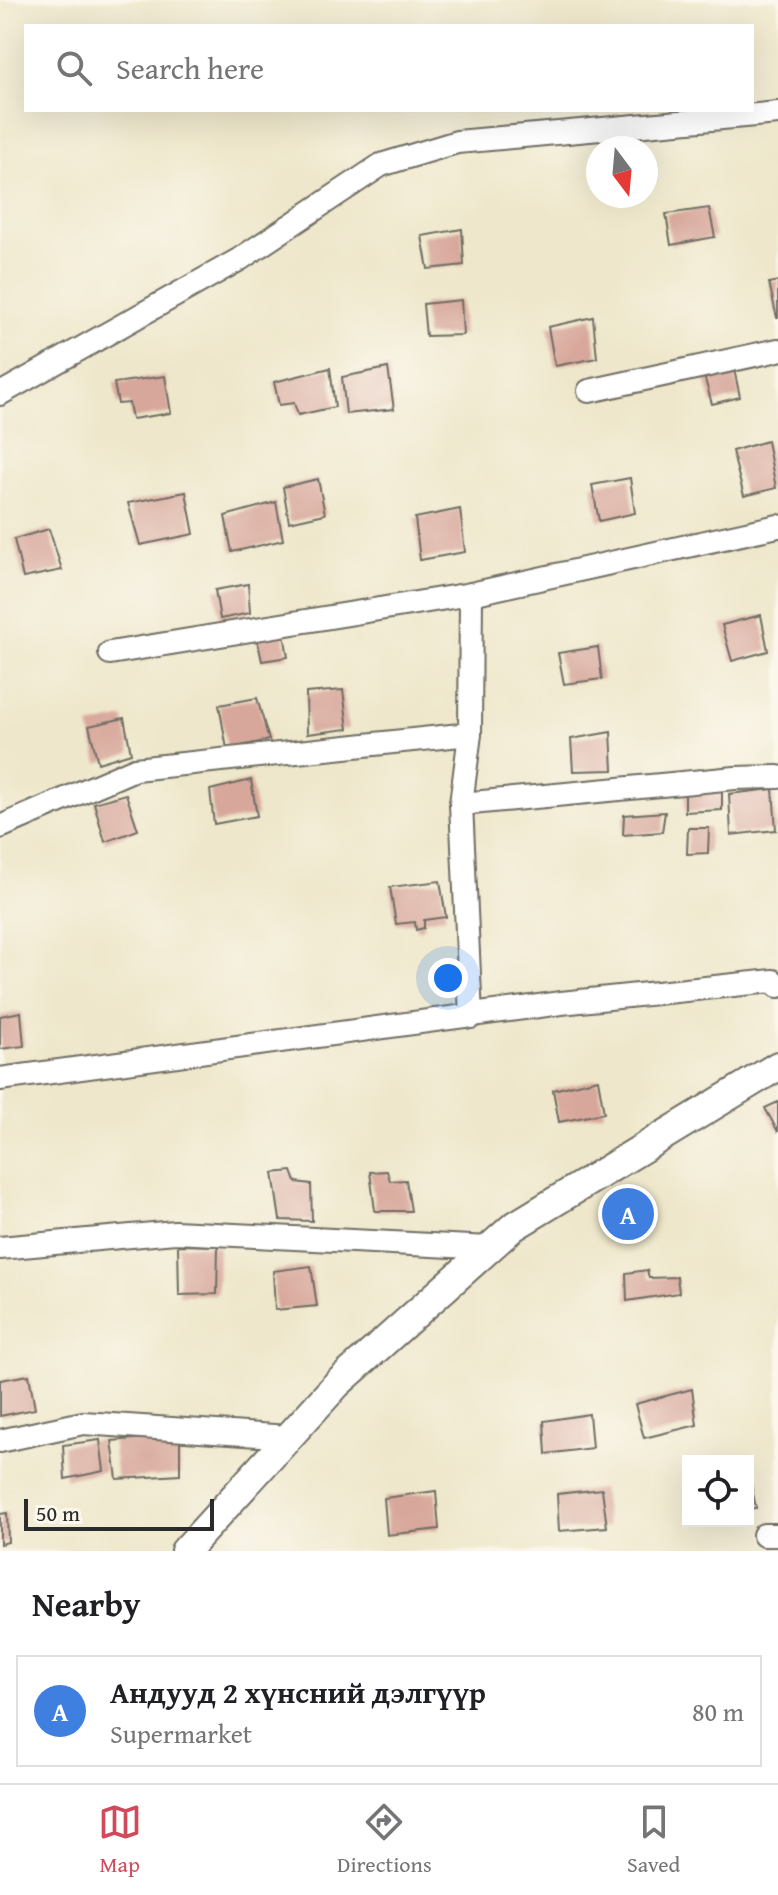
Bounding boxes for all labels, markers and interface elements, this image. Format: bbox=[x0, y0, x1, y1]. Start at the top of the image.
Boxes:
search box bbox=[24, 24, 754, 112]
icon: search bbox=[52, 46, 96, 90]
text: Search here bbox=[116, 46, 264, 90]
north arrow bbox=[586, 136, 658, 208]
your location bbox=[428, 958, 468, 998]
pin: A bbox=[602, 1184, 654, 1244]
map controls bbox=[682, 1455, 754, 1527]
button: locate bbox=[682, 1455, 754, 1527]
scale bar bbox=[24, 1495, 214, 1531]
text: 50 m bbox=[36, 1497, 80, 1529]
text: Nearby bbox=[32, 1579, 141, 1628]
text: Андууд 2 хүнсний дэлгүүр bbox=[110, 1670, 486, 1714]
text: A bbox=[52, 1692, 68, 1731]
text: 80 m bbox=[692, 1692, 744, 1731]
text: Supermarket bbox=[110, 1714, 252, 1753]
tab: Map bbox=[98, 1800, 142, 1880]
tab: Directions bbox=[337, 1800, 432, 1880]
tab: Saved bbox=[627, 1800, 680, 1880]

